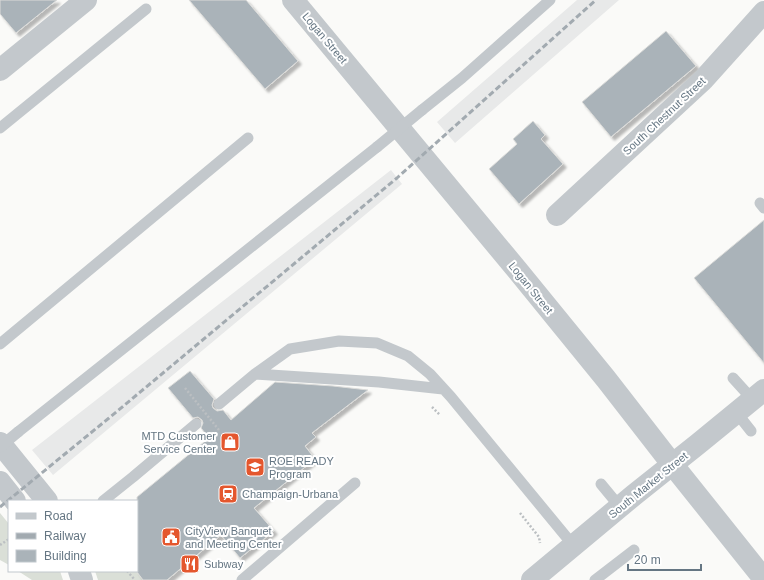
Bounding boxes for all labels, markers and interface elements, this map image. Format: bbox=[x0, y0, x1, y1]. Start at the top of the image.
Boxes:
street label: Logan Street bbox=[300, 10, 350, 66]
street label: South Chestnut Street bbox=[620, 75, 708, 157]
street label: Logan Street bbox=[507, 260, 555, 316]
place label: MTD Customer Service Center bbox=[141, 430, 216, 455]
shop icon: MTD Customer Service Center bbox=[219, 431, 241, 453]
street label: South Market Street bbox=[606, 450, 690, 520]
place label: ROE READY Program bbox=[269, 455, 334, 480]
school or university icon: ROE READY Program bbox=[244, 456, 266, 478]
station icon: Champaign-Urbana bbox=[217, 483, 239, 505]
place label: Champaign-Urbana bbox=[242, 488, 339, 500]
legend bbox=[8, 500, 138, 572]
text: Road bbox=[44, 509, 73, 523]
place label: CityView Banquet and Meeting Center bbox=[185, 525, 282, 550]
public building icon: CityView Banquet and Meeting Center bbox=[160, 526, 182, 548]
text: Railway bbox=[44, 529, 86, 543]
scale bar bbox=[628, 546, 701, 572]
text: Building bbox=[44, 549, 87, 563]
restaurant icon: Subway bbox=[179, 553, 201, 575]
text: 20 m bbox=[634, 553, 661, 567]
place label: Subway bbox=[204, 558, 244, 570]

